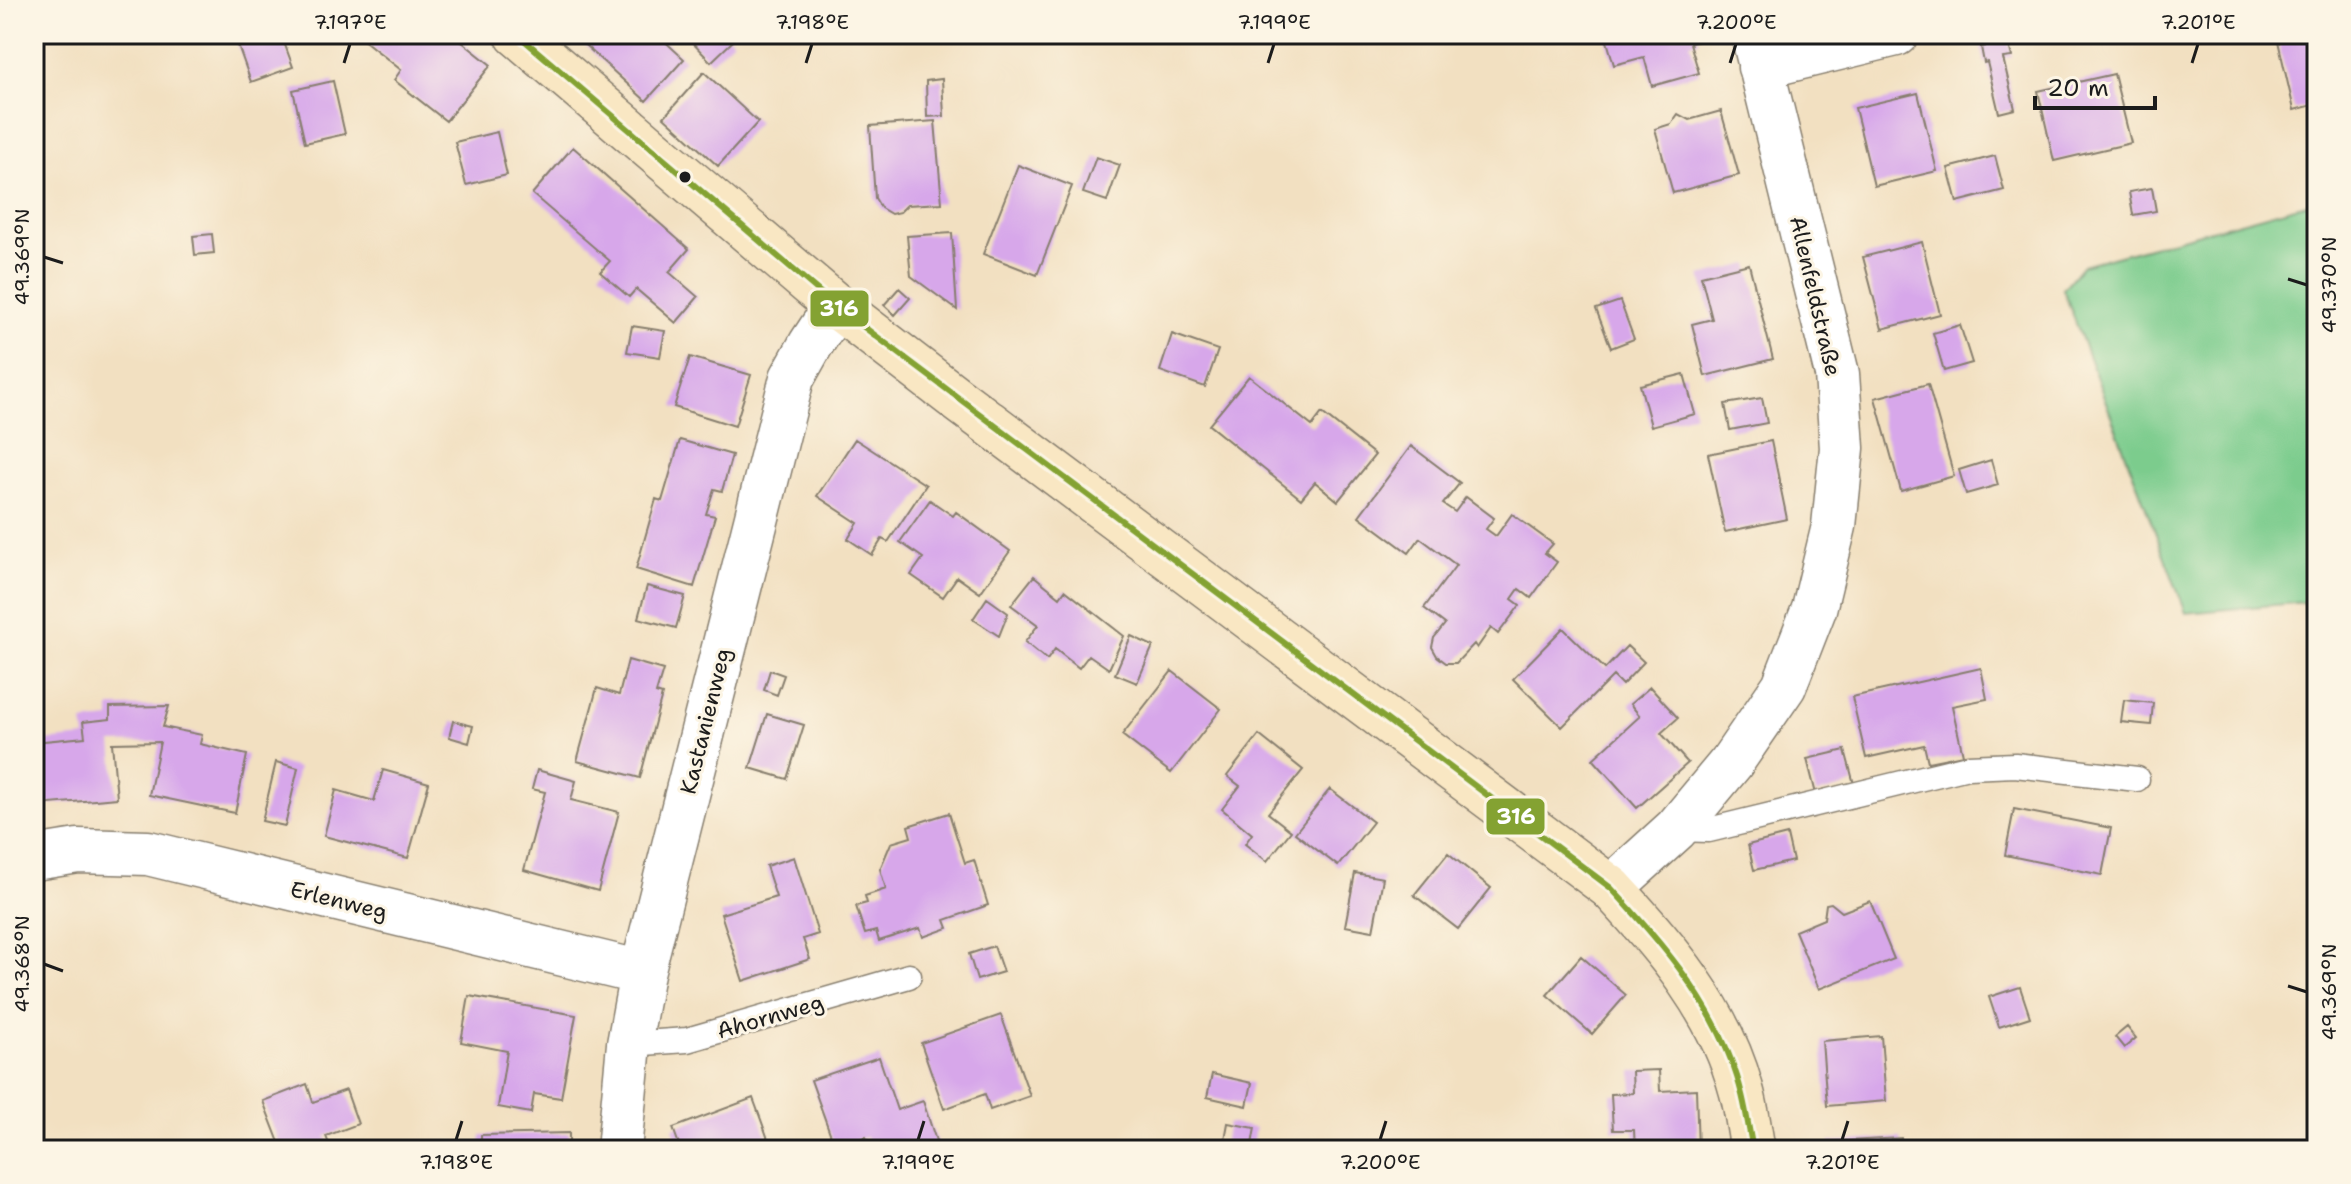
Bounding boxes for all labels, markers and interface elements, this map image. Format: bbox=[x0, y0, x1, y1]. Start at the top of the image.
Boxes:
text: 7.197°E bbox=[313, 9, 387, 35]
text: 7.198°E bbox=[775, 9, 849, 35]
text: 7.199°E bbox=[1237, 9, 1311, 35]
text: 7.200°E bbox=[1695, 9, 1777, 35]
text: 7.201°E bbox=[2161, 9, 2235, 35]
scale bar bbox=[2035, 60, 2155, 110]
text: 20 m bbox=[2047, 72, 2109, 104]
unlabelled marker bbox=[677, 169, 693, 185]
text: 49.369°N bbox=[9, 209, 35, 305]
street label: Allenfeldstraße bbox=[1783, 213, 1848, 379]
text: 49.370°N bbox=[2316, 237, 2342, 333]
line badge: 316 bbox=[809, 289, 870, 328]
text: 316 bbox=[819, 294, 859, 323]
street label: Kastanienweg bbox=[673, 645, 738, 797]
line badge: 316 bbox=[1485, 797, 1546, 836]
text: 316 bbox=[1496, 802, 1536, 831]
street label: Erlenweg bbox=[287, 874, 391, 927]
text: 49.368°N bbox=[9, 915, 35, 1013]
text: 49.369°N bbox=[2316, 944, 2342, 1040]
street label: Ahornweg bbox=[713, 987, 827, 1046]
text: 7.198°E bbox=[419, 1149, 493, 1175]
text: 7.199°E bbox=[881, 1149, 955, 1175]
text: 7.200°E bbox=[1339, 1149, 1421, 1175]
text: 7.201°E bbox=[1805, 1149, 1879, 1175]

